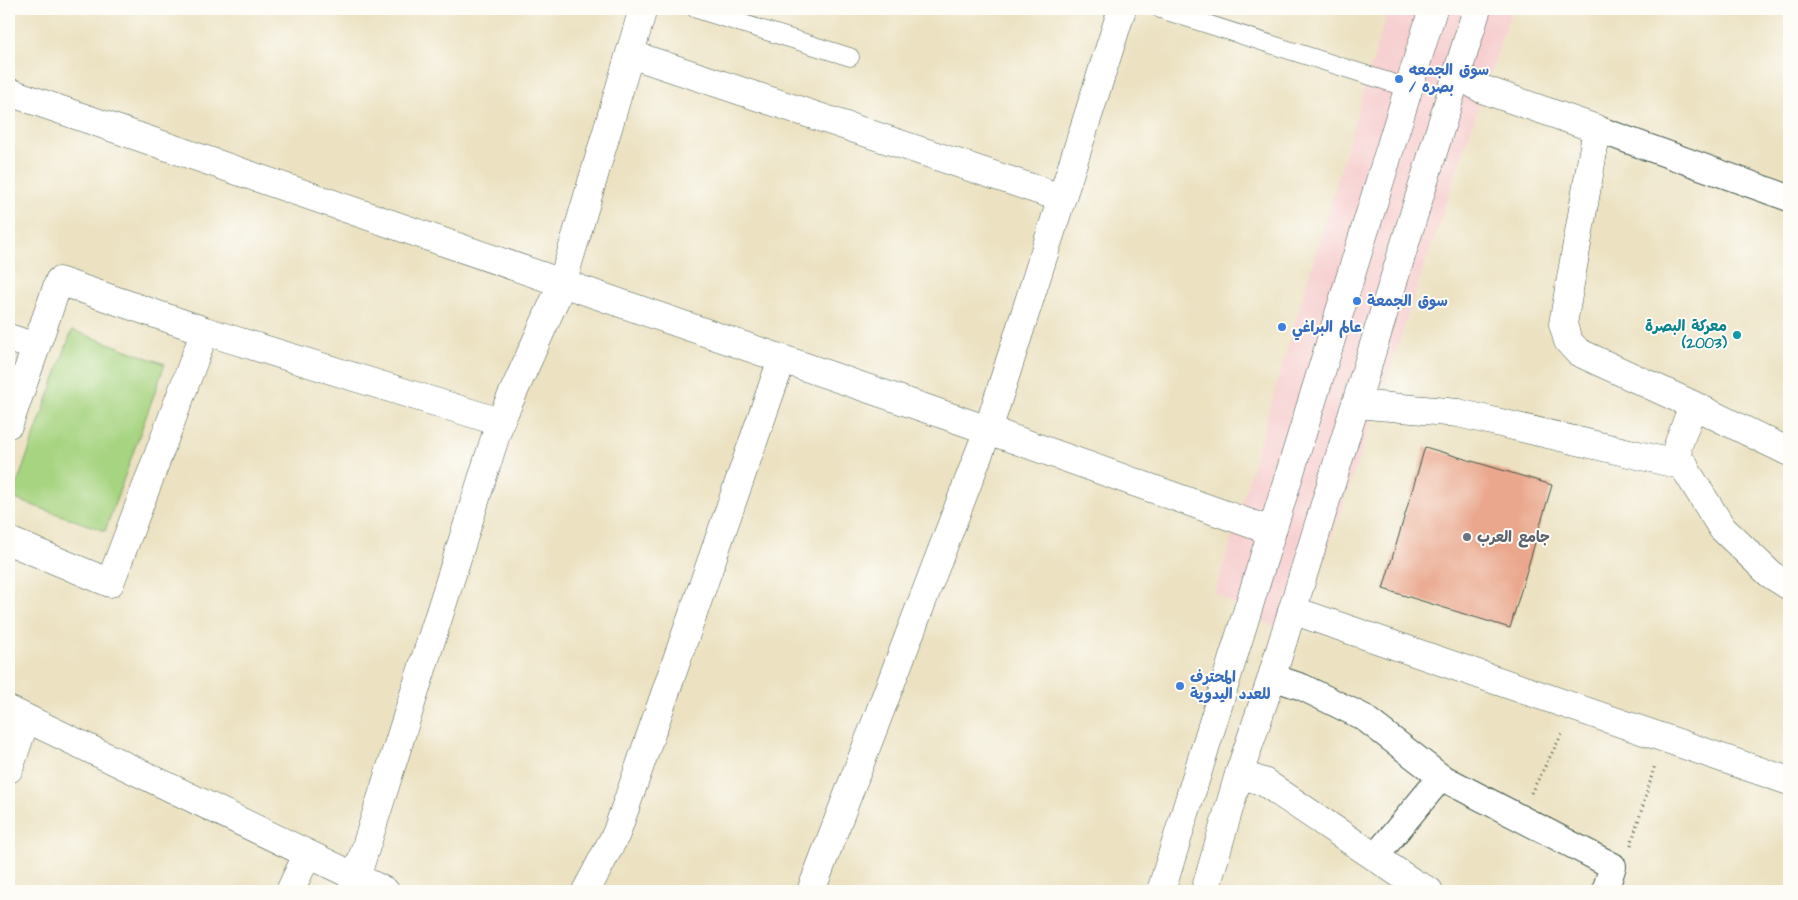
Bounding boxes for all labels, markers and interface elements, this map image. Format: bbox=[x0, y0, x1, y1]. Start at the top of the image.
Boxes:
place label: سوق الجمعه / بصره bbox=[1409, 60, 1489, 98]
marker: سوق الجمعه / بصره bbox=[1393, 73, 1405, 85]
place label: سوق الجمعة bbox=[1367, 291, 1448, 312]
marker: سوق الجمعة bbox=[1351, 295, 1363, 307]
place label: معركة البصرة (2003) bbox=[1645, 316, 1728, 354]
place label: عالم البراغي bbox=[1292, 317, 1362, 341]
marker: عالم البراغي bbox=[1276, 321, 1288, 333]
marker: معركة البصرة (2003) bbox=[1731, 329, 1743, 341]
place label: جامع العرب bbox=[1477, 527, 1550, 548]
marker: جامع العرب bbox=[1461, 531, 1473, 543]
place label: المحترف للعدد اليدوية bbox=[1190, 667, 1270, 705]
marker: المحترف للعدد اليدوية bbox=[1174, 680, 1186, 692]

